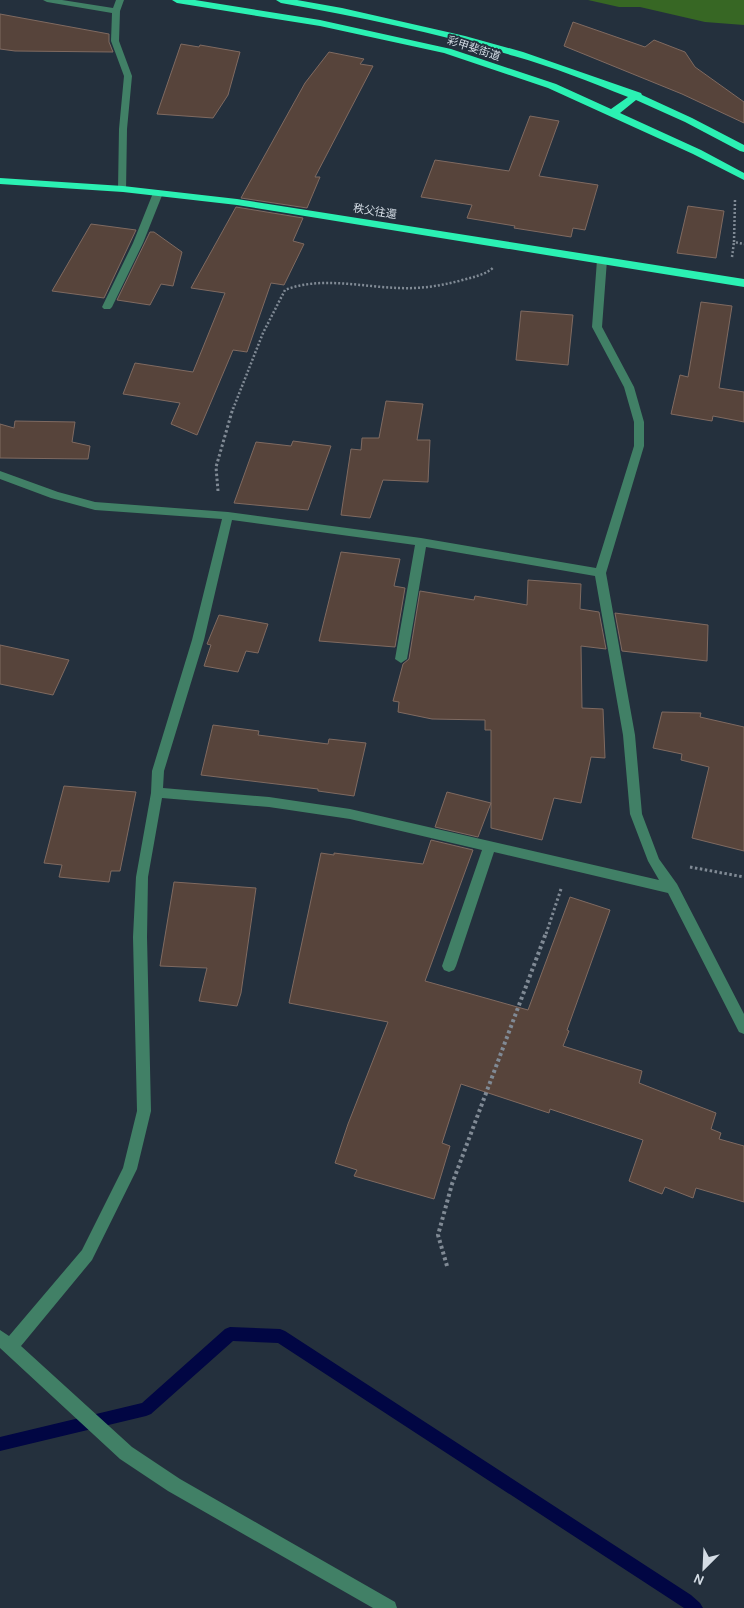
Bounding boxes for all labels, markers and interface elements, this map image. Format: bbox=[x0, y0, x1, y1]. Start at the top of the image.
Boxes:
street label: 彩甲斐街道 bbox=[446, 34, 502, 63]
street label: 秩父往還 bbox=[352, 202, 398, 221]
north arrow bbox=[679, 1543, 729, 1593]
text: N bbox=[691, 1570, 707, 1589]

